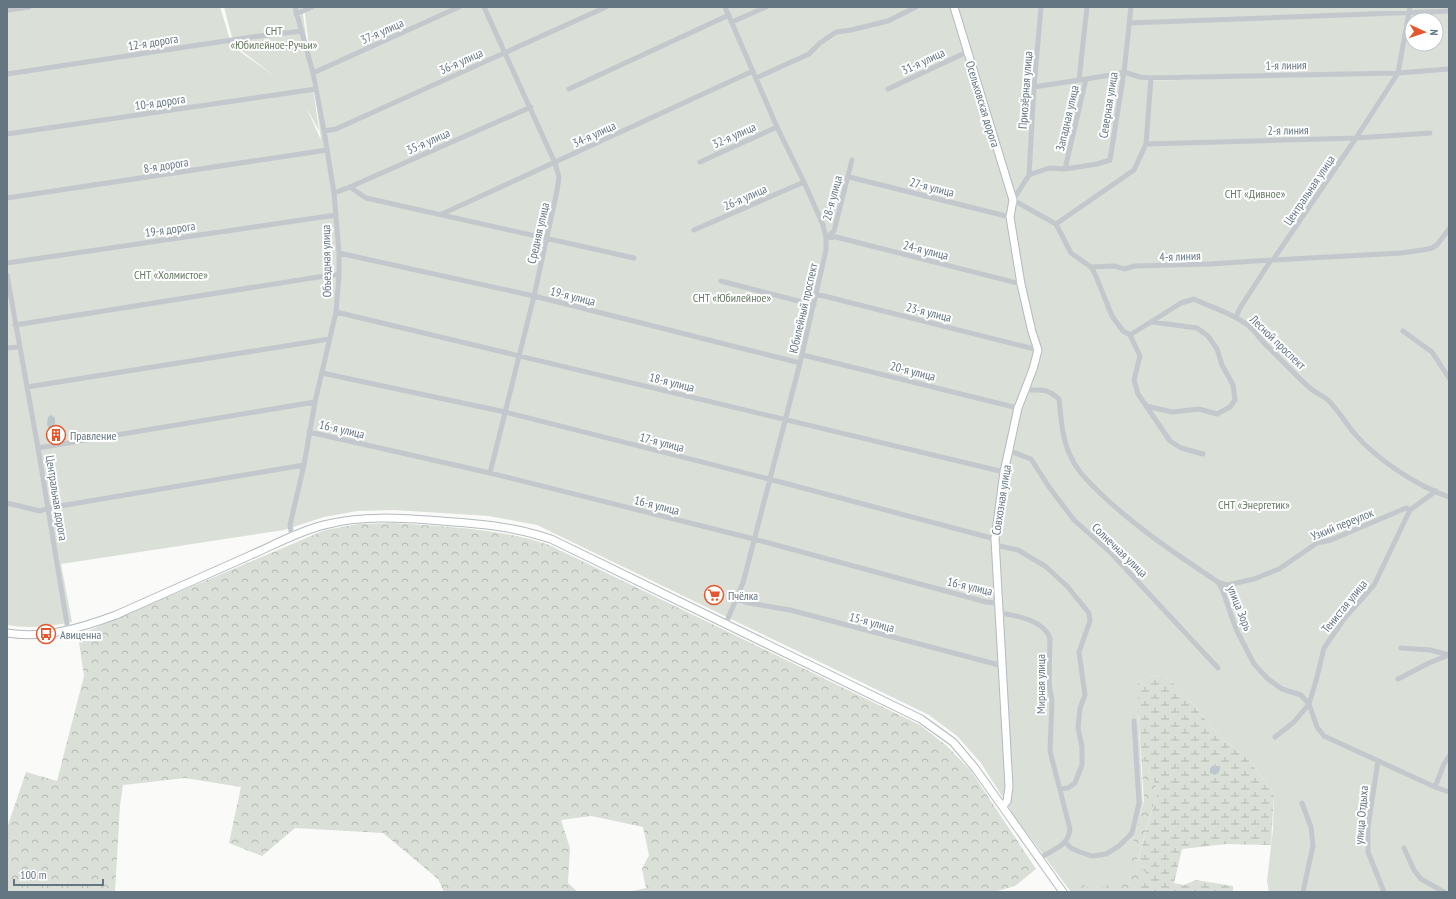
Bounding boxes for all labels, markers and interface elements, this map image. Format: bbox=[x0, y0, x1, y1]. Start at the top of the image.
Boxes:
north arrow bbox=[1404, 12, 1444, 52]
street label: 37-я улица bbox=[358, 15, 406, 47]
park label: СНТ «Юбилейное-Ручьи» bbox=[231, 23, 318, 52]
text: N bbox=[1427, 29, 1441, 36]
street label: 12-я дорога bbox=[127, 31, 179, 53]
street label: 31-я улица bbox=[899, 44, 947, 78]
street label: 36-я улица bbox=[437, 45, 485, 77]
street label: Приозёрная улица bbox=[1015, 50, 1035, 129]
street label: 1-я линия bbox=[1265, 57, 1307, 73]
street label: Осельковская дорога bbox=[963, 59, 1003, 149]
street label: Северная улица bbox=[1095, 71, 1121, 139]
street label: Западная улица bbox=[1052, 83, 1082, 152]
street label: 10-я дорога bbox=[134, 91, 186, 113]
street label: 34-я улица bbox=[570, 117, 618, 151]
street label: 32-я улица bbox=[710, 119, 758, 151]
street label: 2-я линия bbox=[1267, 122, 1309, 138]
street label: 35-я улица bbox=[404, 125, 452, 157]
street label: Центральная улица bbox=[1280, 152, 1338, 228]
street label: 8-я дорога bbox=[142, 154, 190, 176]
street label: 28-я улица bbox=[819, 174, 845, 222]
street label: 27-я улица bbox=[908, 174, 956, 200]
street label: 26-я улица bbox=[721, 181, 769, 213]
park label: СНТ «Дивное» bbox=[1225, 186, 1286, 201]
street label: Средняя улица bbox=[524, 201, 552, 265]
street label: 19-я дорога bbox=[144, 218, 196, 240]
street label: Объездная улица bbox=[318, 224, 334, 297]
street label: 24-я улица bbox=[902, 237, 950, 263]
street label: 4-я линия bbox=[1159, 248, 1201, 264]
street label: Юбилейный проспект bbox=[785, 261, 821, 355]
park label: СНТ «Холмистое» bbox=[134, 267, 208, 282]
street label: 19-я улица bbox=[549, 283, 597, 309]
park label: СНТ «Юбилейное» bbox=[693, 290, 771, 305]
street label: 23-я улица bbox=[905, 299, 953, 325]
street label: Лесной проспект bbox=[1246, 311, 1309, 372]
street label: 20-я улица bbox=[889, 358, 937, 384]
street label: 18-я улица bbox=[648, 369, 696, 395]
street label: 16-я улица bbox=[318, 417, 366, 442]
building icon: Правление bbox=[45, 424, 67, 446]
place label: Правление bbox=[70, 428, 116, 443]
street label: 17-я улица bbox=[638, 429, 686, 455]
street label: Центральная дорога bbox=[43, 454, 71, 542]
street label: Совхозная улица bbox=[988, 464, 1014, 536]
street label: 16-я улица bbox=[633, 492, 681, 518]
park label: СНТ «Энергетик» bbox=[1218, 497, 1290, 512]
street label: Узкий переулок bbox=[1309, 505, 1376, 543]
street label: Солнечная улица bbox=[1089, 520, 1151, 580]
street label: 16-я улица bbox=[946, 574, 994, 599]
street label: Тенистая улица bbox=[1318, 576, 1370, 636]
street label: улица Зорь bbox=[1224, 583, 1256, 633]
supermarket icon: Пчёлка bbox=[703, 584, 725, 606]
place label: Пчёлка bbox=[728, 588, 758, 603]
street label: 15-я улица bbox=[848, 609, 896, 635]
bus stop icon: Авиценна bbox=[35, 623, 57, 645]
place label: Авиценна bbox=[60, 627, 101, 642]
street label: Мирная улица bbox=[1033, 654, 1048, 714]
street label: улица Отдыха bbox=[1351, 785, 1371, 845]
scale bar bbox=[14, 861, 103, 887]
text: 100 m bbox=[20, 867, 47, 882]

